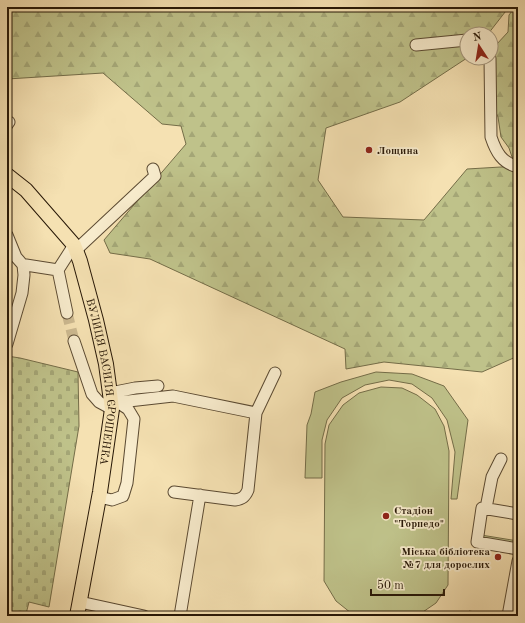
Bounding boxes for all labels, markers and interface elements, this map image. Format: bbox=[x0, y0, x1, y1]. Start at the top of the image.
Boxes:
north arrow bbox=[459, 26, 499, 66]
text: N bbox=[472, 31, 483, 44]
marker: Лощина bbox=[364, 145, 374, 155]
place label: Лощина bbox=[377, 146, 419, 157]
street label: ВУЛИЦЯ ВАСИЛЯ ЄРОШЕНКА bbox=[83, 298, 116, 466]
place label: Стадіон "Торпедо" bbox=[394, 506, 444, 530]
marker: Стадіон "Торпедо" bbox=[381, 511, 391, 521]
place label: Міська бібліотека №7 для дорослих bbox=[401, 547, 490, 571]
marker: Міська бібліотека №7 для дорослих bbox=[493, 552, 503, 562]
scale bar bbox=[371, 571, 444, 597]
text: 50 m bbox=[377, 579, 404, 592]

